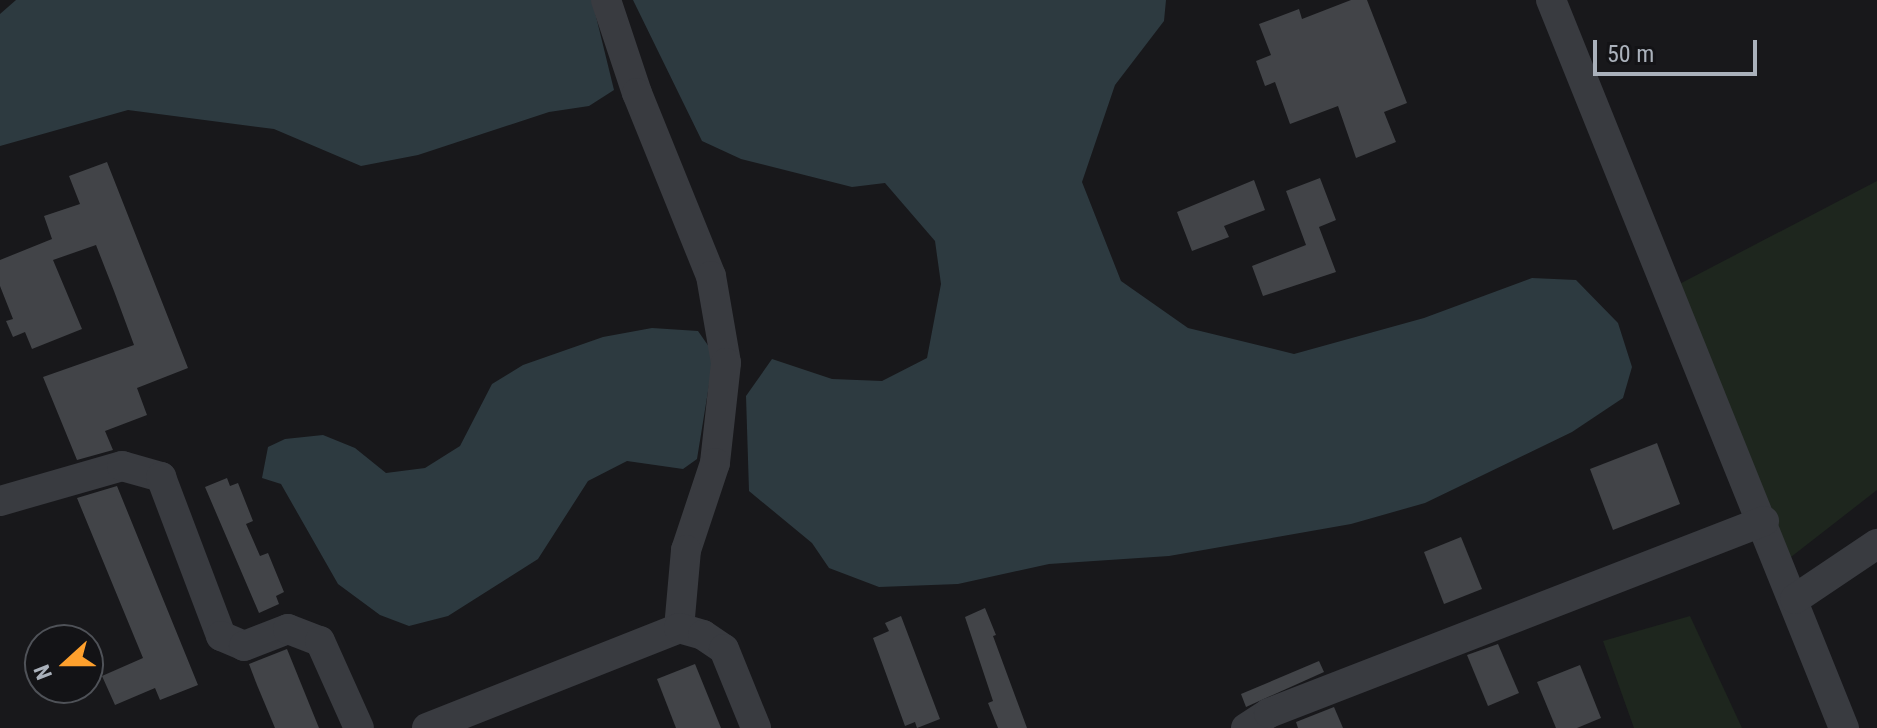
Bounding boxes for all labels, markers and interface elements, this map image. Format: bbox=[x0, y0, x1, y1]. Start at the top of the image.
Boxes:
scale bar bbox=[1597, 24, 1761, 74]
text: 50 m bbox=[1607, 40, 1654, 68]
north arrow bbox=[24, 624, 104, 704]
text: N bbox=[29, 661, 57, 683]

